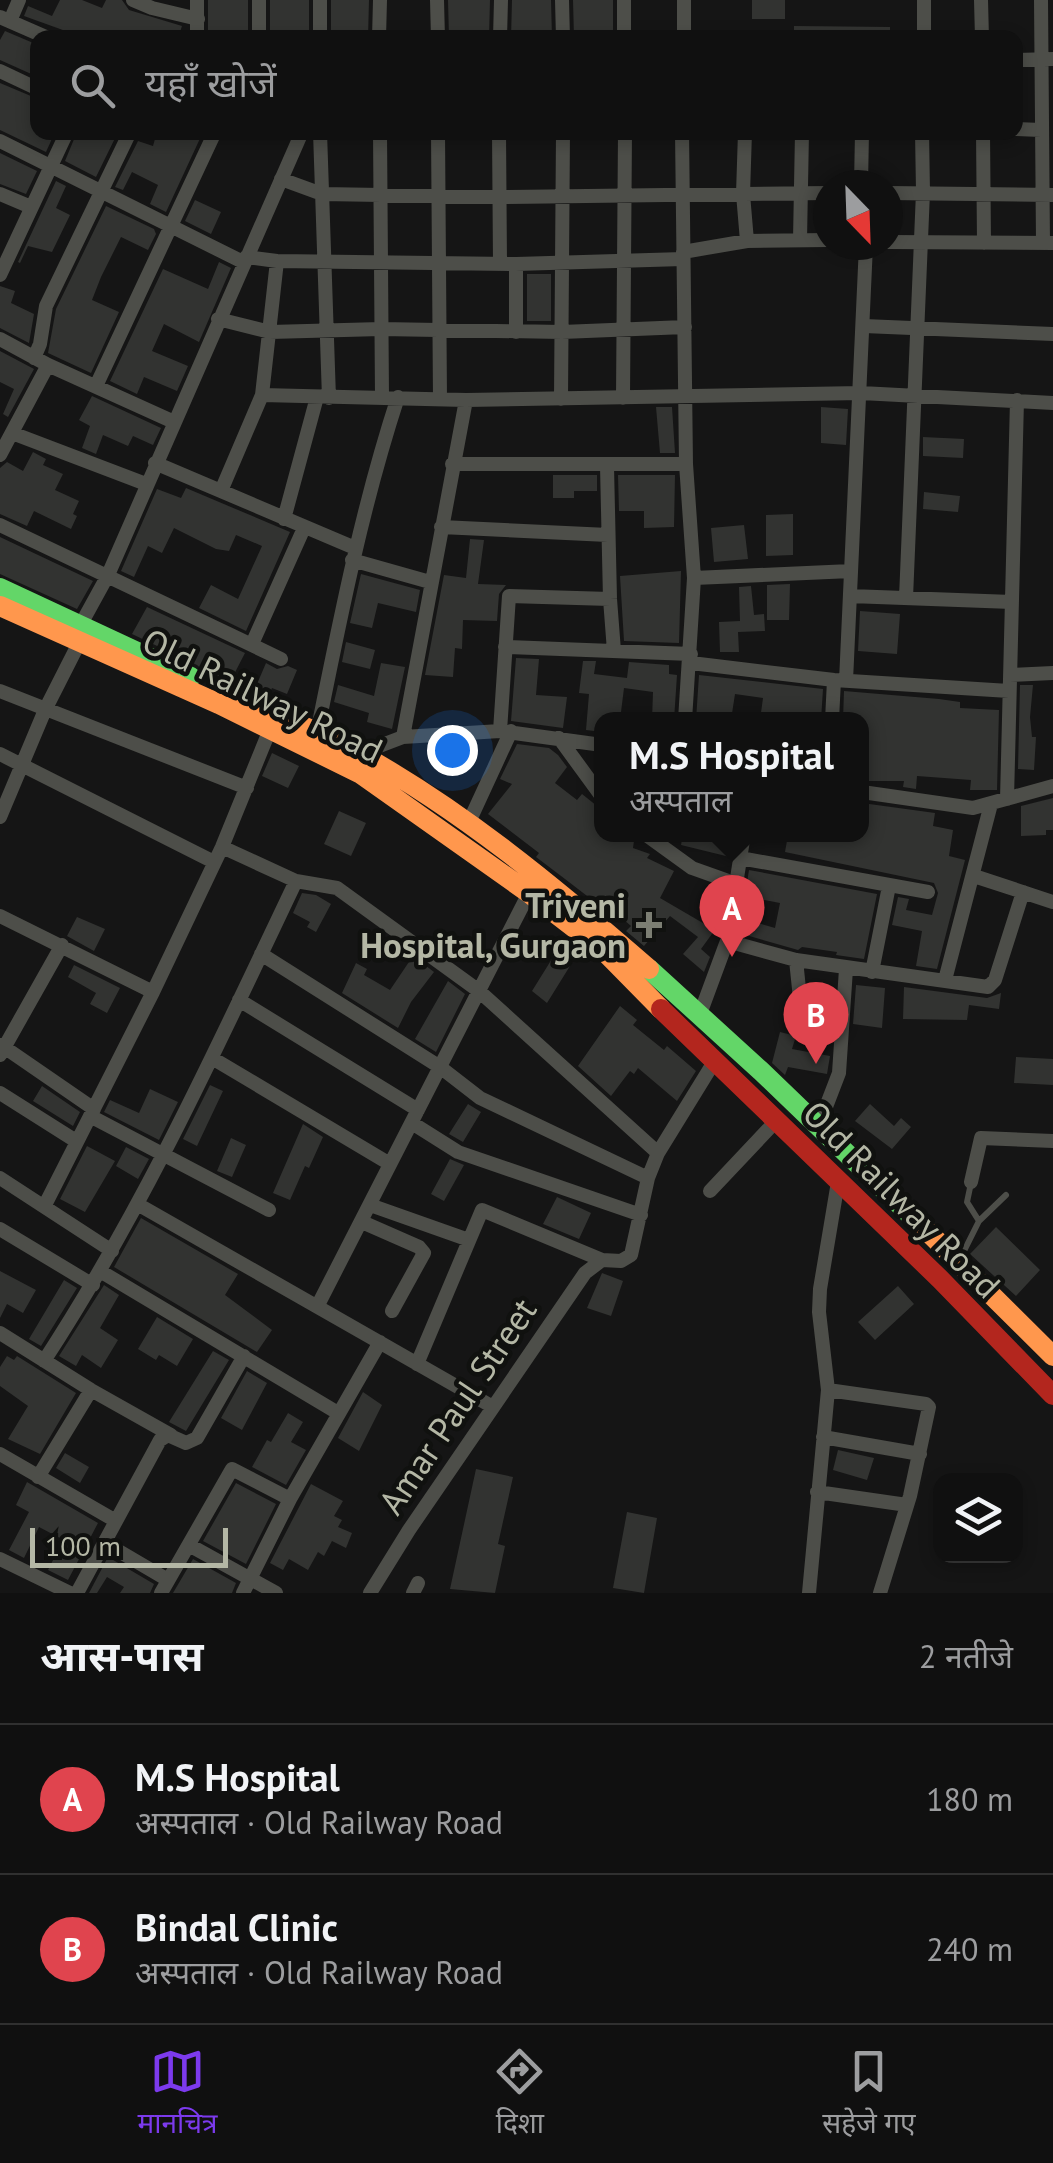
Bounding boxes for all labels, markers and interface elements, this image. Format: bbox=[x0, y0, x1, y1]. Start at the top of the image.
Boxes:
search box bbox=[30, 30, 1023, 140]
icon: search bbox=[65, 58, 120, 113]
text: यहाँ खोजें bbox=[145, 58, 276, 107]
north arrow bbox=[813, 170, 903, 260]
street label: Old Railway Road bbox=[135, 617, 391, 773]
popup bbox=[594, 712, 869, 842]
your location bbox=[427, 725, 478, 776]
text: M.S Hospital bbox=[629, 730, 834, 779]
text: अस्पताल bbox=[629, 779, 732, 821]
pin: A bbox=[700, 874, 764, 957]
place label: Triveni Hospital, Gurgaon bbox=[360, 882, 626, 968]
marker: Triveni Hospital, Gurgaon bbox=[636, 912, 662, 938]
pin: B bbox=[784, 982, 848, 1064]
street label: Old Railway Road bbox=[793, 1090, 1011, 1308]
street label: Amar Paul Street bbox=[368, 1289, 546, 1523]
map controls bbox=[933, 1473, 1023, 1563]
button: layers bbox=[933, 1473, 1023, 1563]
scale bar bbox=[30, 1523, 228, 1568]
text: 100 m bbox=[45, 1527, 121, 1564]
text: आस-पास bbox=[40, 1628, 203, 1683]
text: 2 नतीजे bbox=[919, 1635, 1013, 1677]
text: M.S Hospital bbox=[135, 1752, 340, 1801]
text: A bbox=[63, 1778, 82, 1820]
text: 180 m bbox=[926, 1778, 1013, 1820]
text: अस्पताल · Old Railway Road bbox=[135, 1801, 503, 1843]
text: Bindal Clinic bbox=[135, 1902, 338, 1951]
text: B bbox=[63, 1928, 82, 1970]
text: 240 m bbox=[926, 1928, 1013, 1970]
text: अस्पताल · Old Railway Road bbox=[135, 1951, 503, 1993]
tab: मानचित्र bbox=[137, 2044, 217, 2144]
tab: दिशा bbox=[492, 2044, 547, 2144]
tab: सहेजे गए bbox=[822, 2044, 916, 2144]

